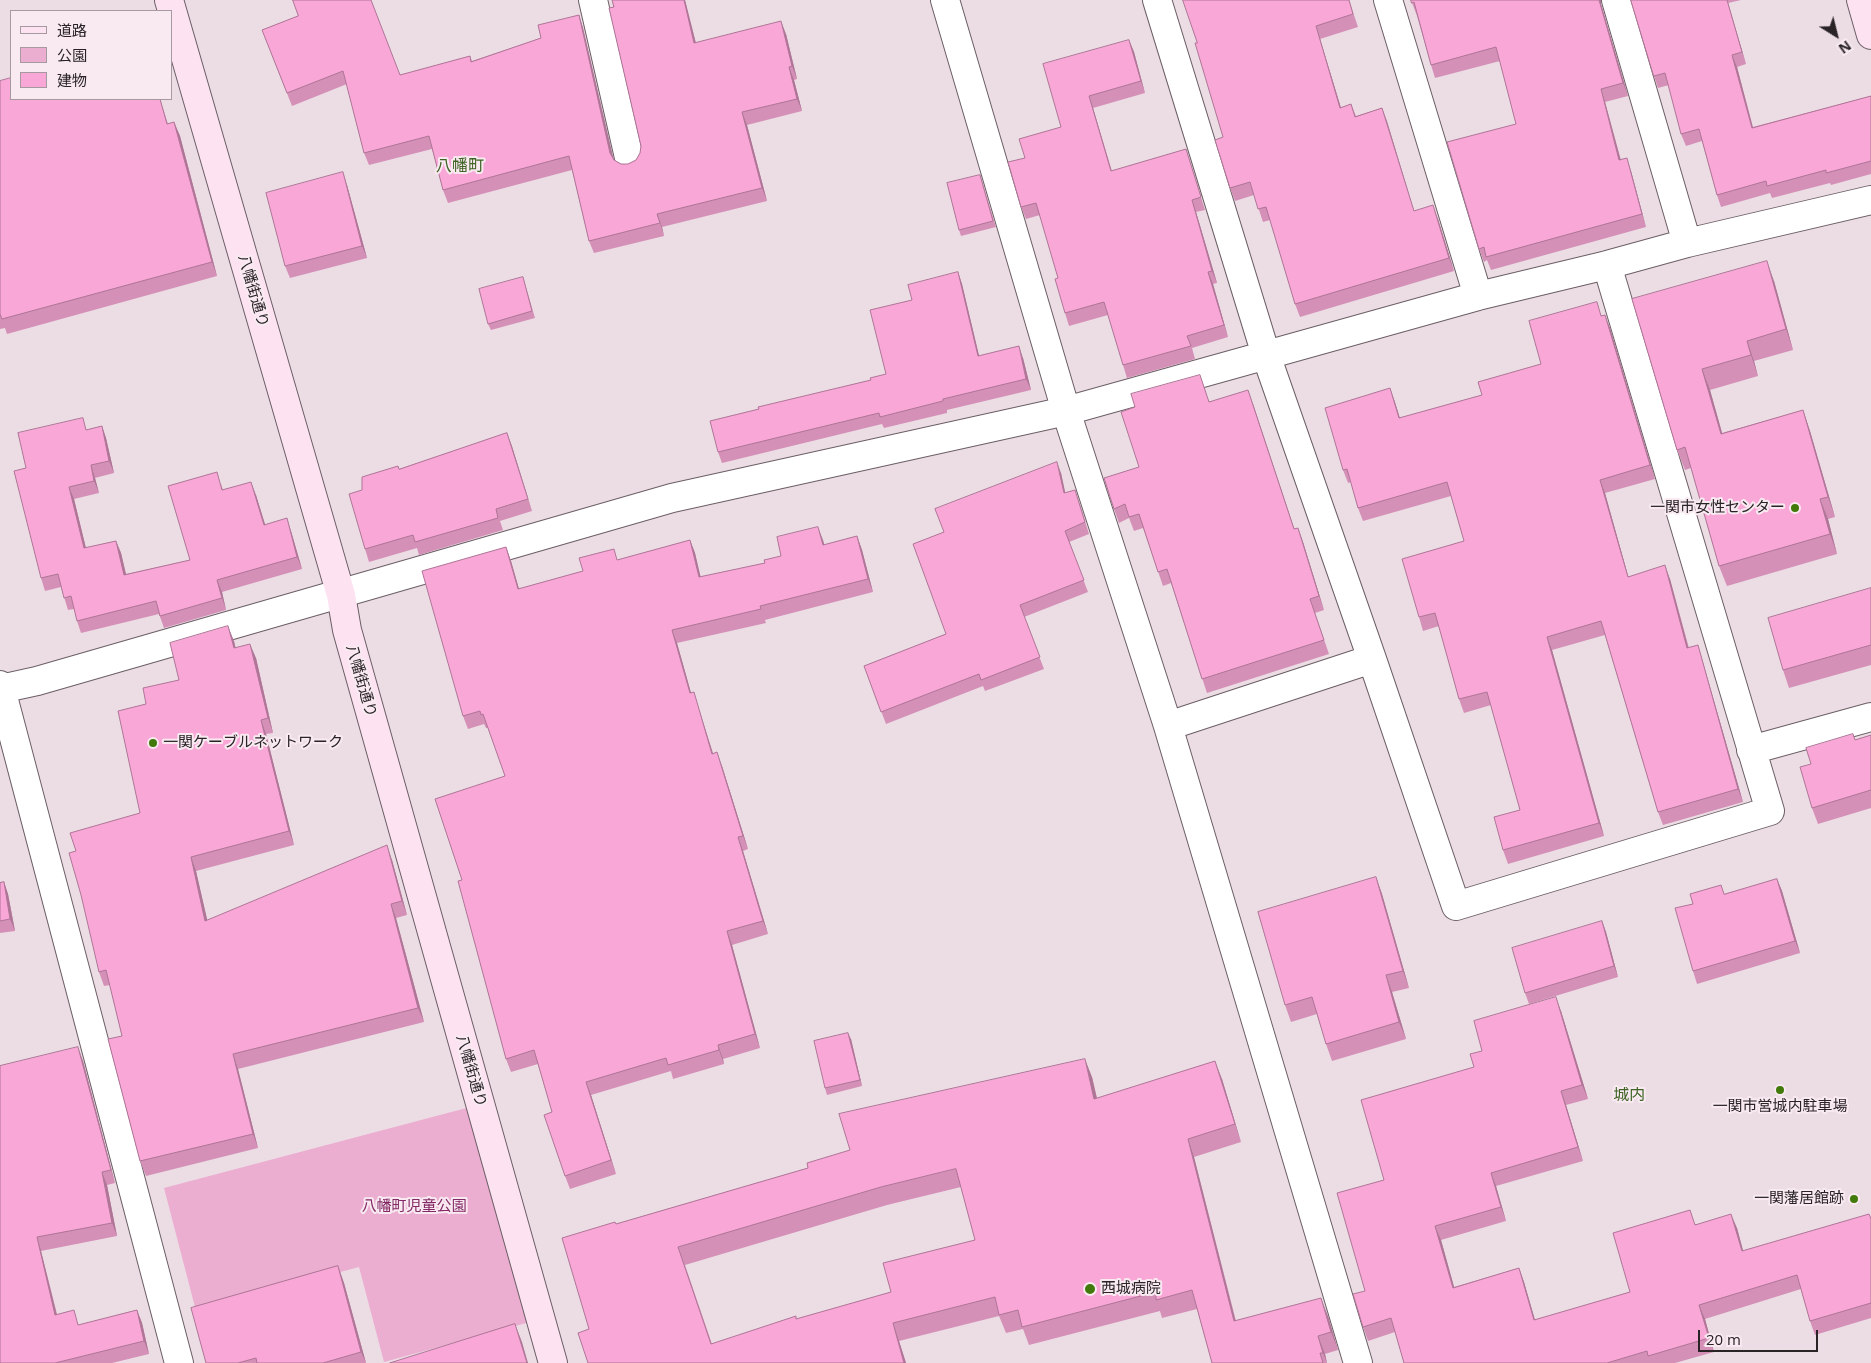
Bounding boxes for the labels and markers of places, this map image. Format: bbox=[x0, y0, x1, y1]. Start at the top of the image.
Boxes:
place label: 一関市女性センター bbox=[1650, 499, 1785, 517]
marker: 一関市女性センター bbox=[1789, 502, 1801, 514]
place label: 一関ケーブルネットワーク bbox=[163, 734, 343, 752]
marker: 一関ケーブルネットワーク bbox=[147, 737, 159, 749]
marker: 一関市営城内駐車場 bbox=[1774, 1084, 1786, 1096]
place label: 一関市営城内駐車場 bbox=[1713, 1098, 1847, 1116]
place label: 一関藩居館跡 bbox=[1754, 1190, 1844, 1208]
marker: 一関藩居館跡 bbox=[1848, 1193, 1860, 1205]
place label: 西城病院 bbox=[1101, 1280, 1161, 1298]
marker: 西城病院 bbox=[1083, 1282, 1097, 1296]

